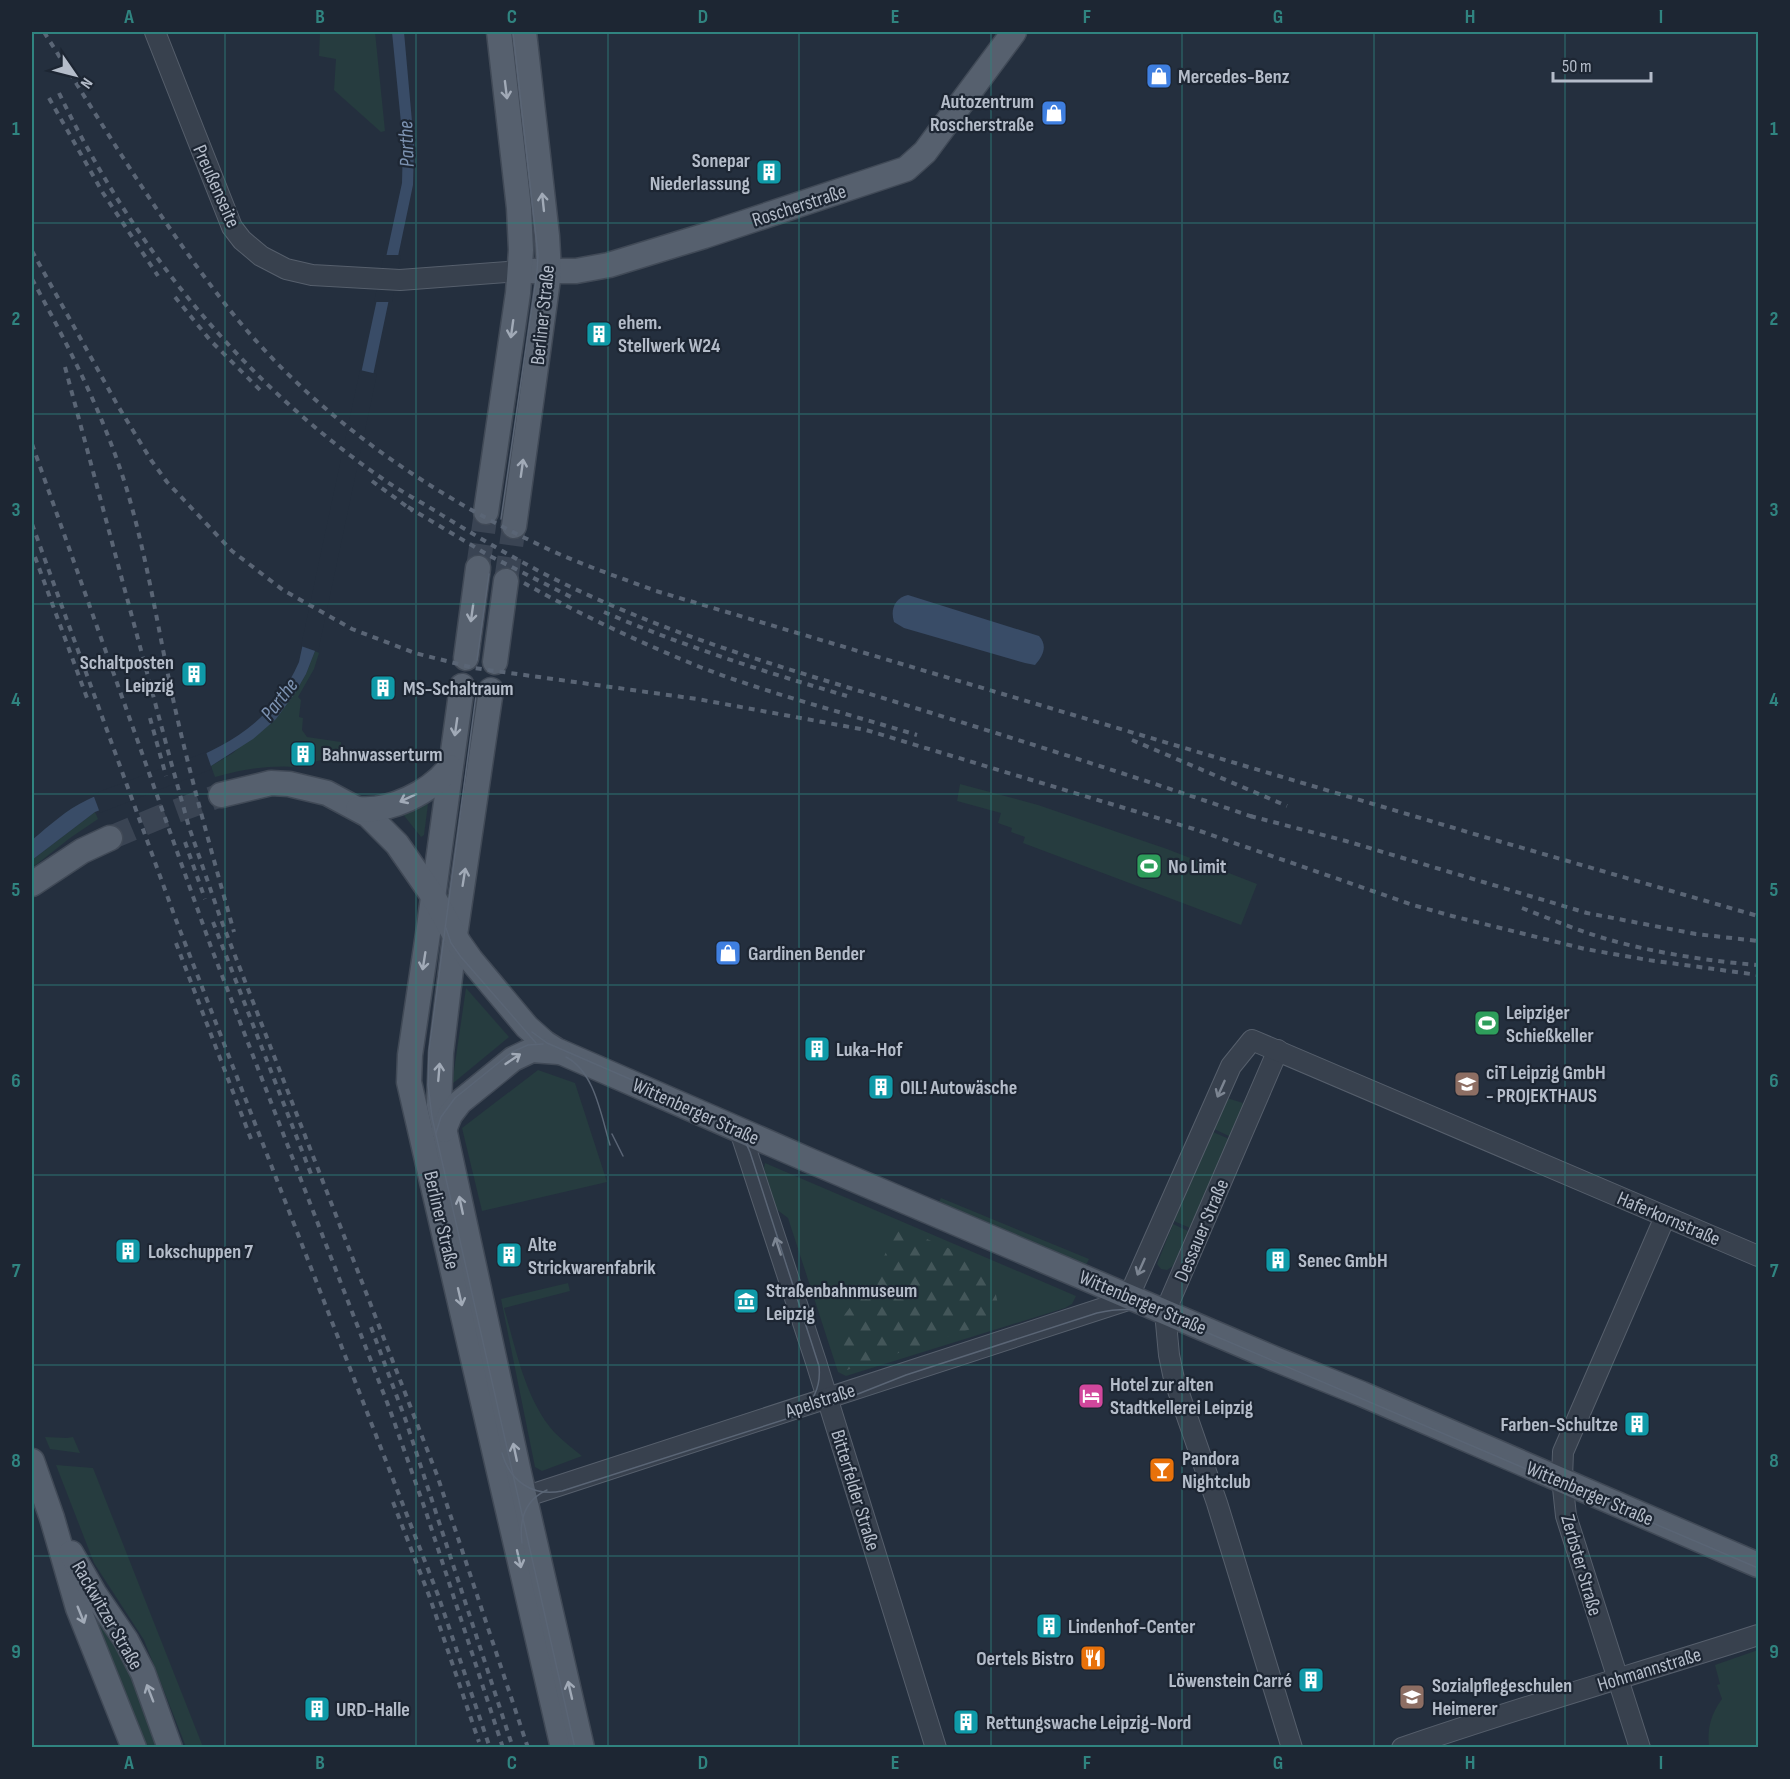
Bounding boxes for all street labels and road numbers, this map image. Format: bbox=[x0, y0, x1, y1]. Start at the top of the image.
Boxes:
street label: Preußenseite bbox=[187, 141, 245, 232]
street label: Roscherstraße bbox=[749, 179, 849, 232]
street label: Berliner Straße bbox=[526, 264, 560, 366]
street label: Wittenberger Straße bbox=[629, 1073, 763, 1151]
street label: Berliner Straße bbox=[418, 1169, 464, 1272]
street label: Dessauer Straße bbox=[1170, 1175, 1234, 1285]
street label: Haferkornstraße bbox=[1613, 1186, 1724, 1251]
street label: Wittenberger Straße bbox=[1075, 1265, 1210, 1341]
street label: Apelstraße bbox=[781, 1378, 858, 1424]
street label: Bitterfelder Straße bbox=[825, 1427, 885, 1554]
street label: Wittenberger Straße bbox=[1522, 1456, 1657, 1532]
street label: Zerbster Straße bbox=[1555, 1512, 1607, 1619]
street label: Rackwitzer Straße bbox=[66, 1557, 148, 1674]
street label: Hohmannstraße bbox=[1594, 1643, 1704, 1697]

